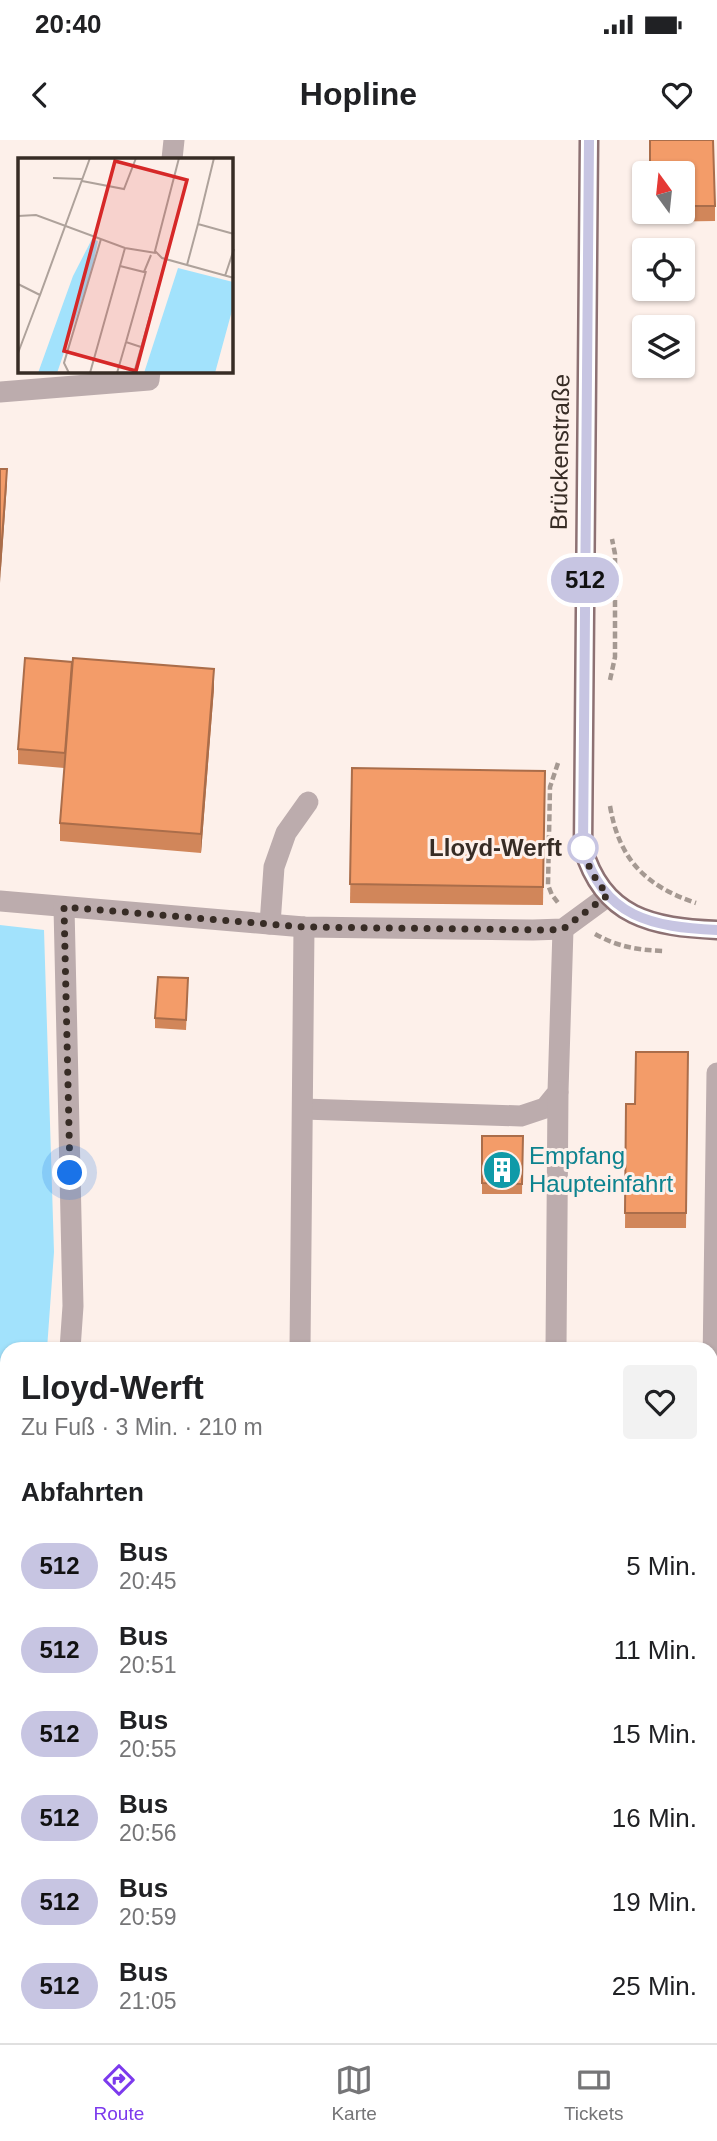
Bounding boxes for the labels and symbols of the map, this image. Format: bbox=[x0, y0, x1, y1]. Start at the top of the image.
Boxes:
inset map bbox=[18, 158, 233, 373]
north arrow bbox=[632, 161, 695, 224]
street label: Brückenstraße bbox=[545, 374, 574, 530]
line badge: 512 bbox=[545, 557, 625, 603]
marker: Lloyd-Werft bbox=[568, 833, 598, 863]
place label: Lloyd-Werft bbox=[429, 834, 562, 861]
place label: Empfang Haupteinfahrt bbox=[529, 1142, 673, 1197]
building icon: Empfang Haupteinfahrt bbox=[481, 1149, 523, 1191]
your location bbox=[52, 1155, 87, 1190]

